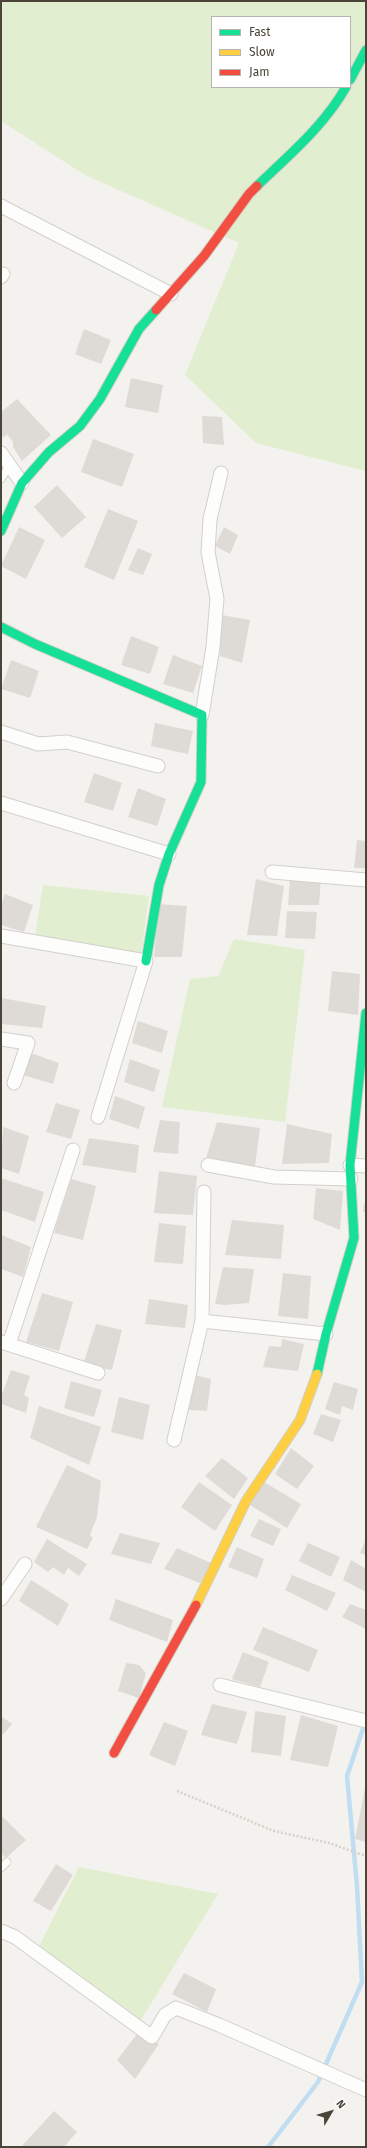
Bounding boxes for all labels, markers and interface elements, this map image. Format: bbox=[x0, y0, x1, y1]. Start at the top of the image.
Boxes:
legend bbox=[211, 16, 351, 88]
text: Fast bbox=[249, 25, 271, 39]
text: Slow bbox=[249, 45, 275, 59]
text: Jam bbox=[249, 65, 269, 79]
north arrow bbox=[311, 2092, 351, 2132]
text: N bbox=[333, 2097, 348, 2111]

